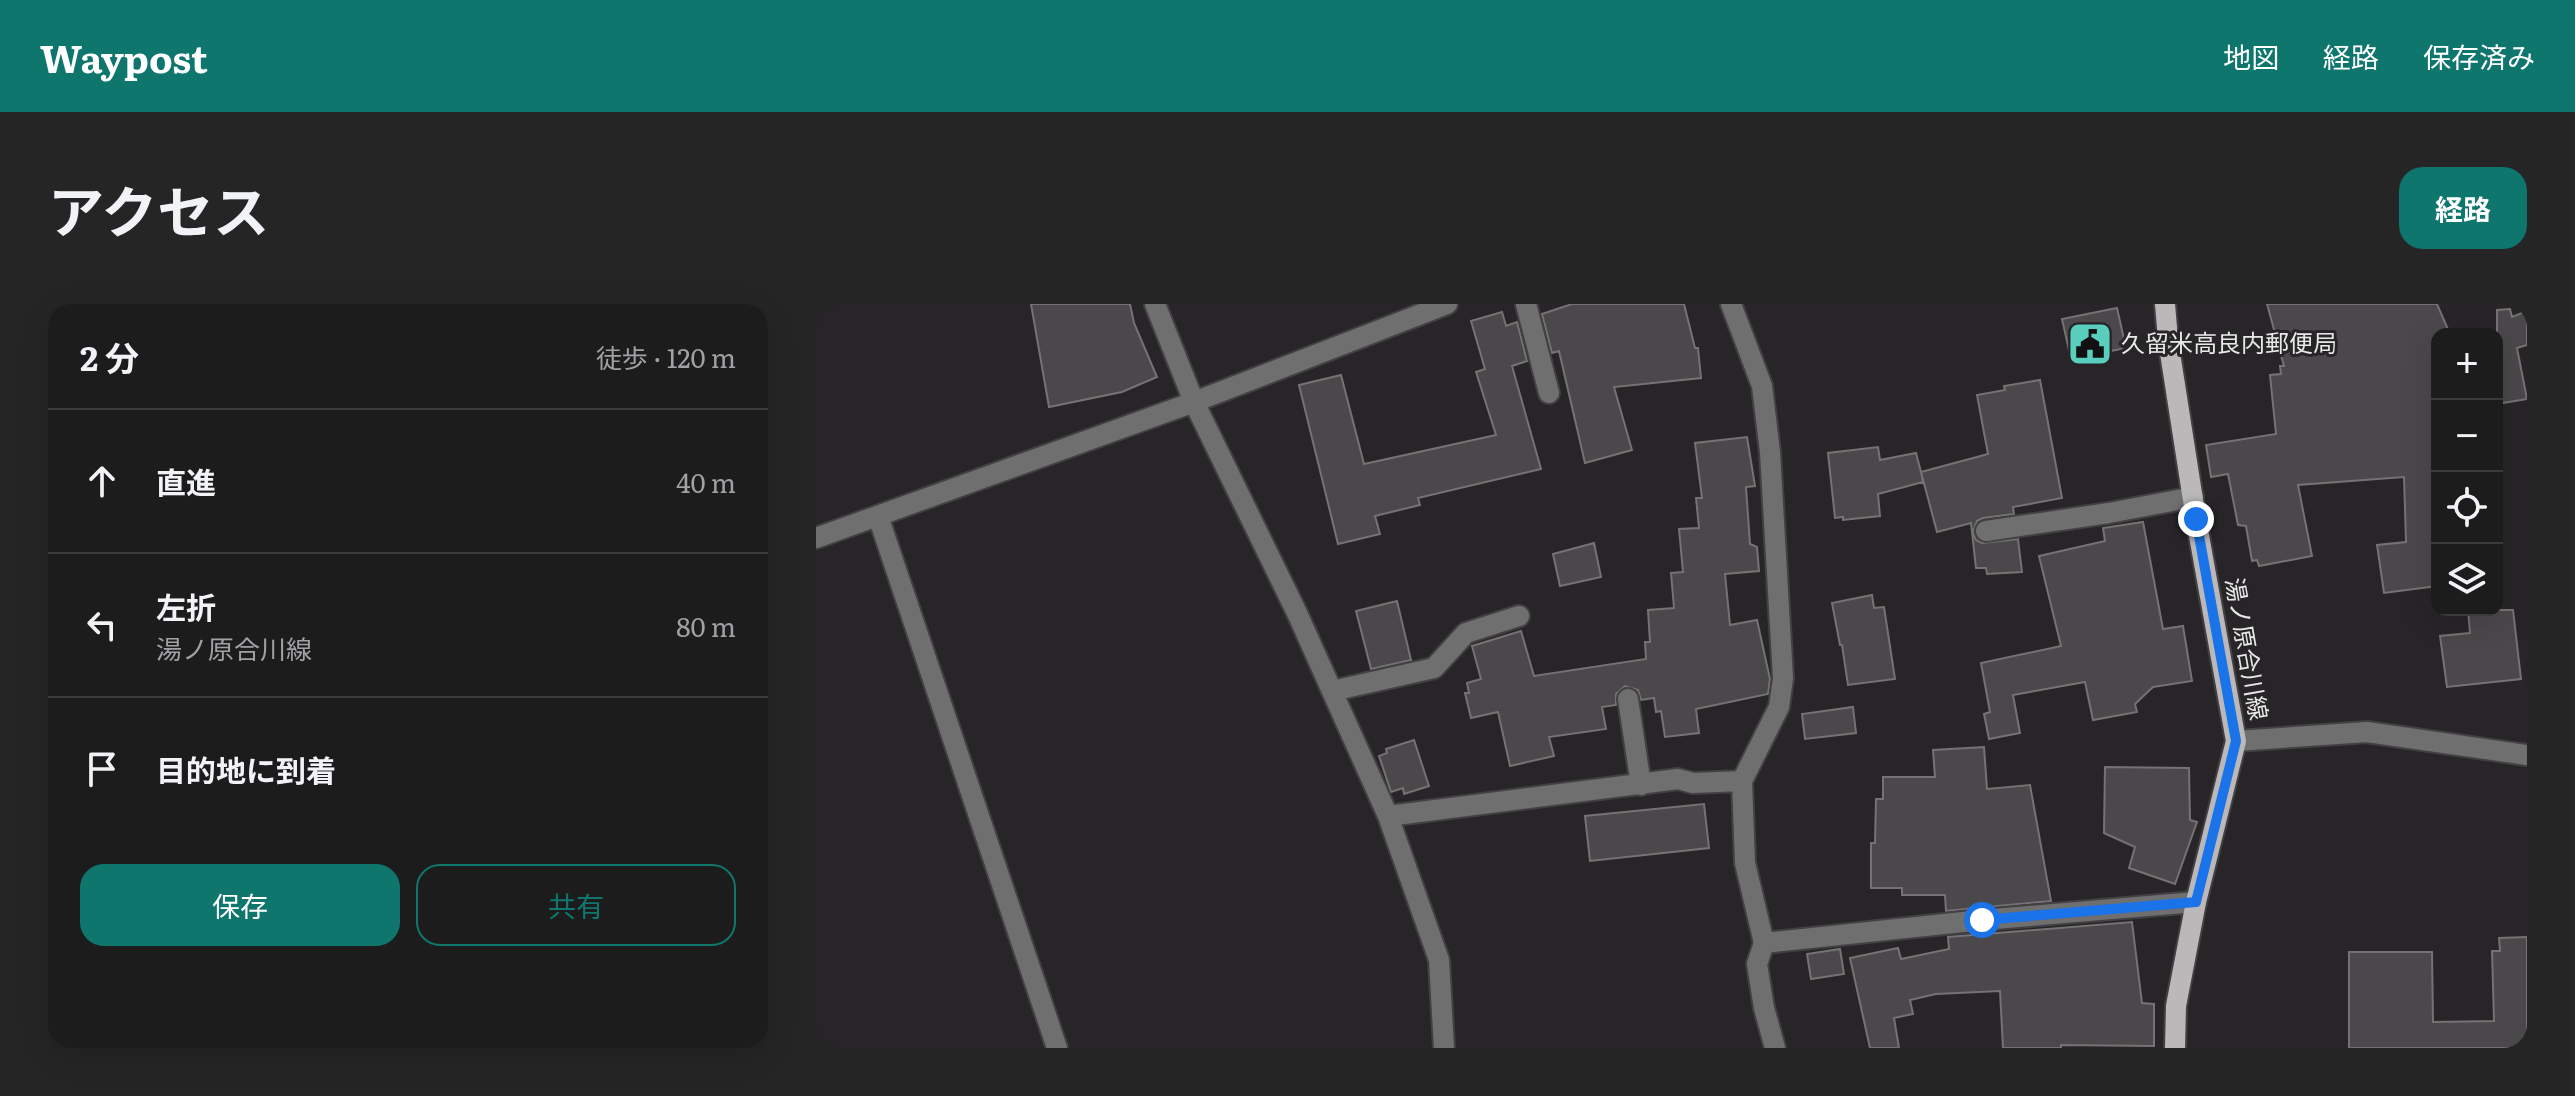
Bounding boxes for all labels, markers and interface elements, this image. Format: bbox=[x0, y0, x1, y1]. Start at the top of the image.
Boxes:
text: Waypost bbox=[40, 28, 208, 85]
text: 地図 bbox=[2223, 35, 2279, 77]
text: 経路 bbox=[2323, 35, 2379, 77]
text: 保存済み bbox=[2423, 35, 2535, 77]
text: アクセス bbox=[48, 167, 269, 250]
button: 経路 bbox=[2399, 167, 2527, 249]
public building icon: 久留米高良内郵便局 bbox=[2066, 320, 2114, 368]
place label: 久留米高良内郵便局 bbox=[2121, 324, 2337, 359]
map controls bbox=[2431, 328, 2503, 616]
button: + bbox=[2431, 328, 2503, 400]
text: 2 分 bbox=[80, 331, 139, 381]
text: 徒歩 · 120 m bbox=[596, 337, 736, 376]
button: − bbox=[2431, 400, 2503, 472]
icon: ahead bbox=[80, 459, 124, 503]
text: 直進 bbox=[156, 459, 216, 503]
text: 40 m bbox=[676, 462, 736, 501]
button: locate bbox=[2431, 472, 2503, 544]
route end bbox=[2178, 501, 2214, 537]
button: layers bbox=[2431, 544, 2503, 616]
street label: 湯ノ原合川線 bbox=[2219, 575, 2278, 723]
text: 左折 bbox=[156, 584, 216, 628]
icon: left bbox=[80, 603, 124, 647]
text: 80 m bbox=[676, 606, 736, 645]
text: 湯ノ原合川線 bbox=[156, 628, 312, 667]
icon: arrive bbox=[80, 747, 124, 791]
text: 目的地に到着 bbox=[156, 747, 336, 791]
button: 保存 bbox=[80, 864, 400, 946]
button: 共有 bbox=[416, 864, 736, 946]
route start bbox=[1964, 902, 2000, 938]

